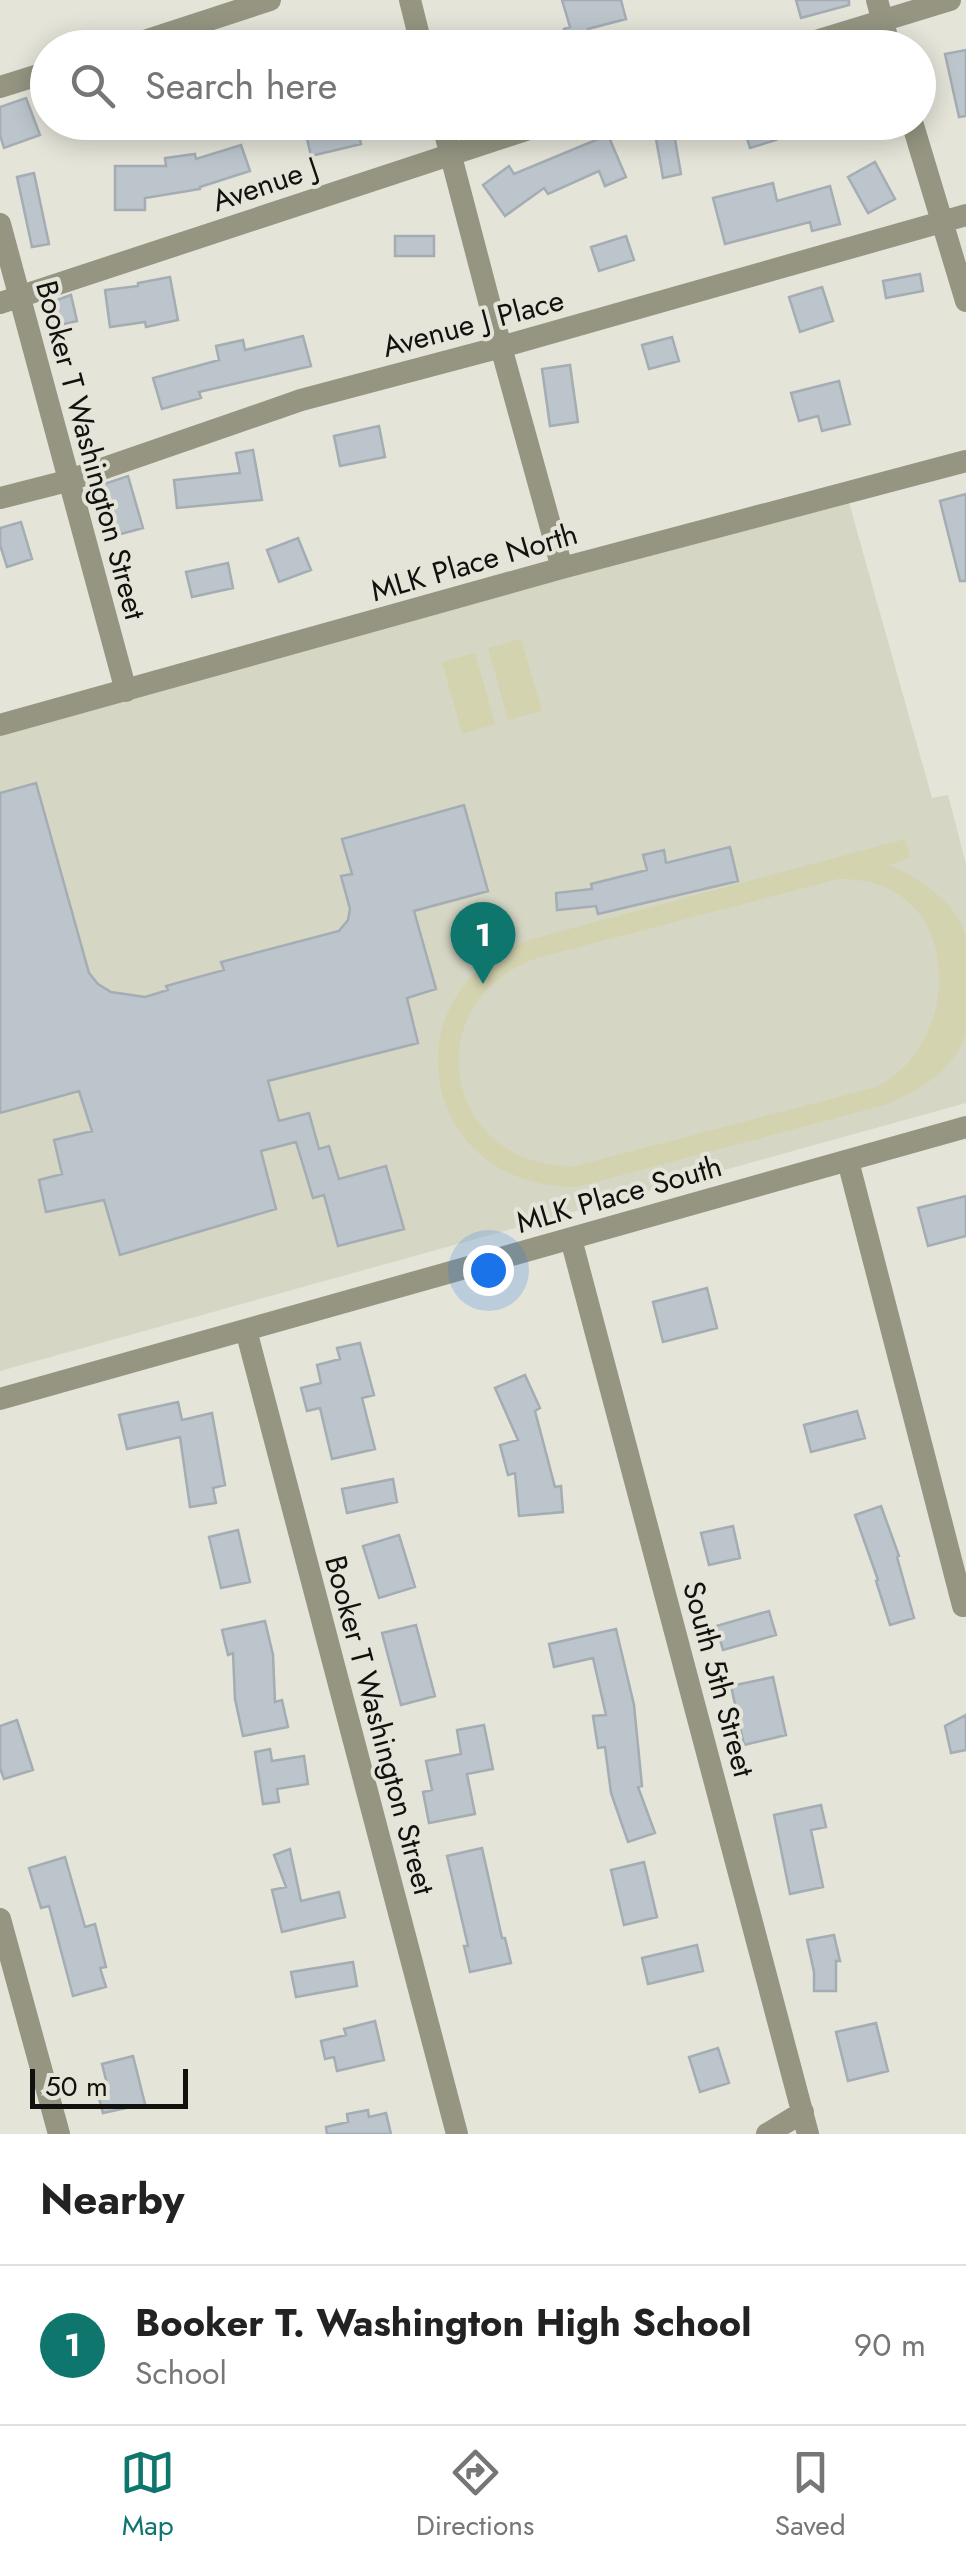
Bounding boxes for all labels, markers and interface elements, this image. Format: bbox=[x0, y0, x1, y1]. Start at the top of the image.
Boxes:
search box bbox=[30, 30, 936, 140]
icon: search bbox=[65, 58, 120, 113]
text: Search here bbox=[145, 58, 337, 113]
street label: Avenue J bbox=[206, 146, 324, 222]
street label: Booker T Washington Street bbox=[25, 276, 157, 625]
street label: Avenue J Place bbox=[377, 278, 569, 368]
street label: MLK Place North bbox=[366, 512, 582, 612]
pin: 1 bbox=[450, 902, 516, 984]
street label: MLK Place South bbox=[511, 1144, 727, 1244]
your location bbox=[463, 1245, 514, 1296]
street label: Booker T Washington Street bbox=[314, 1551, 446, 1900]
street label: South 5th Street bbox=[672, 1576, 766, 1782]
scale bar bbox=[30, 2064, 188, 2108]
text: 50 m bbox=[45, 2066, 108, 2107]
text: Nearby bbox=[40, 2169, 184, 2230]
text: Booker T. Washington High School bbox=[135, 2295, 752, 2350]
text: 1 bbox=[64, 2322, 81, 2368]
text: 90 m bbox=[854, 2322, 926, 2368]
text: School bbox=[135, 2350, 227, 2396]
tab: Map bbox=[120, 2445, 175, 2546]
tab: Directions bbox=[416, 2445, 534, 2546]
tab: Saved bbox=[775, 2445, 846, 2546]

